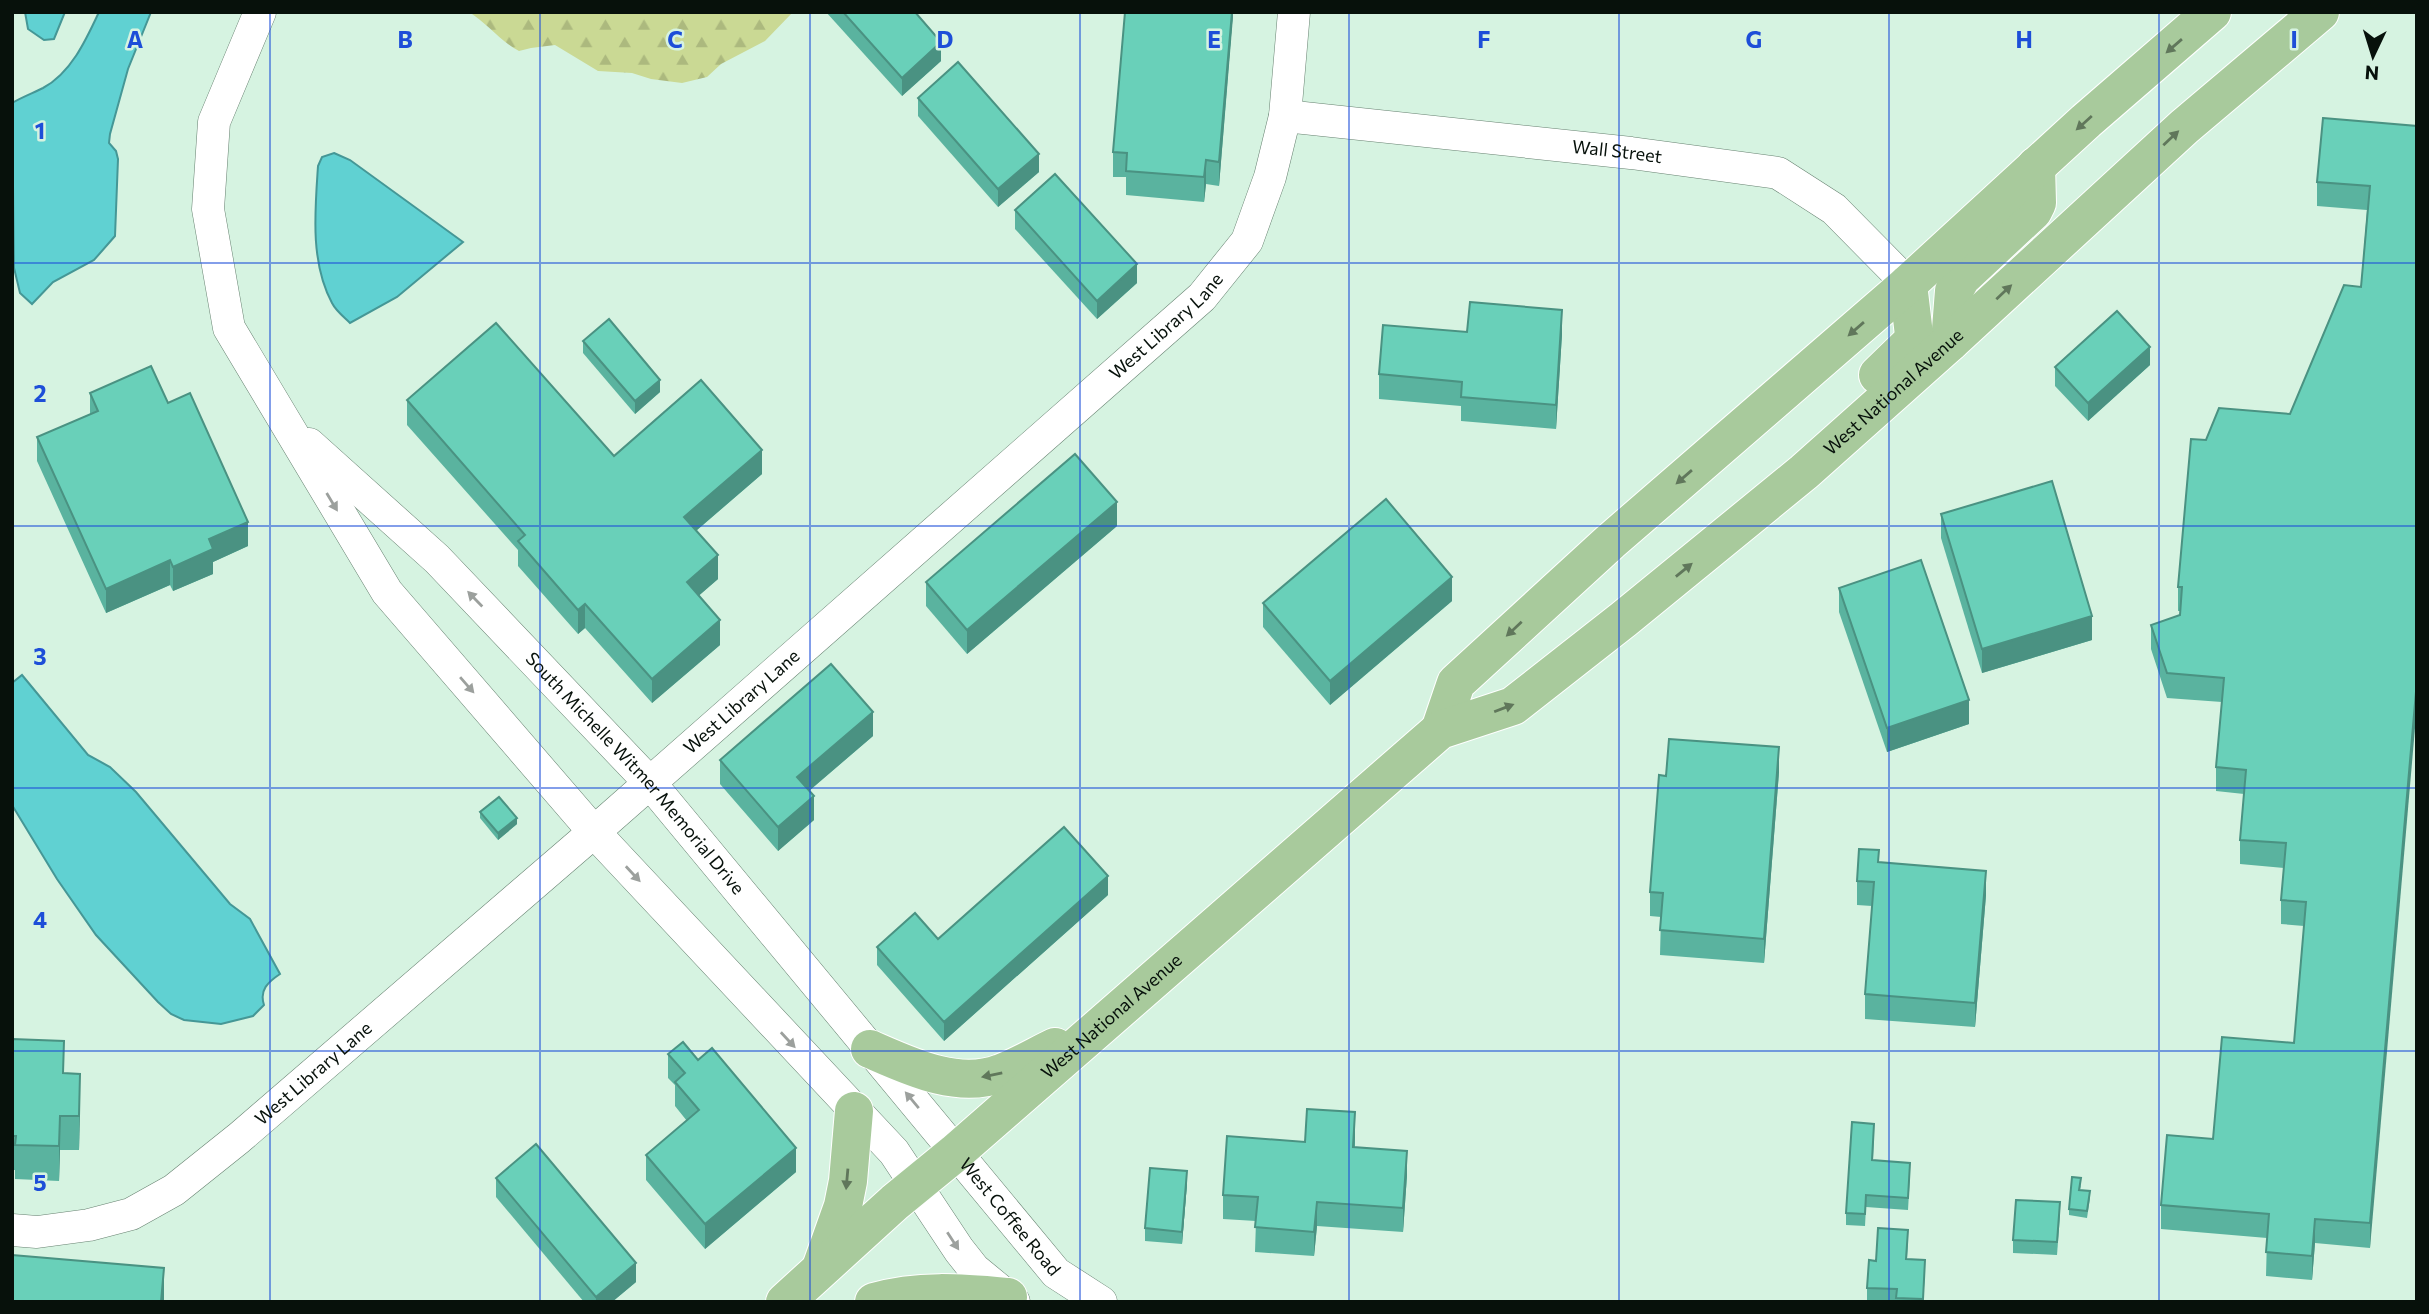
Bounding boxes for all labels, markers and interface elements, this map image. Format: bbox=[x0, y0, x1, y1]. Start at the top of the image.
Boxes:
north arrow bbox=[2338, 21, 2408, 91]
text: A bbox=[127, 25, 144, 53]
text: B bbox=[397, 25, 413, 53]
text: C bbox=[667, 25, 683, 53]
text: D bbox=[937, 25, 954, 53]
text: E bbox=[1207, 25, 1221, 53]
text: F bbox=[1477, 25, 1491, 53]
text: G bbox=[1746, 25, 1762, 53]
text: H bbox=[2015, 25, 2033, 53]
text: I bbox=[2290, 25, 2298, 53]
one-way arrow bbox=[2166, 38, 2183, 53]
text: N bbox=[2364, 61, 2380, 85]
one-way arrow bbox=[2075, 115, 2093, 131]
text: 1 bbox=[35, 116, 45, 144]
one-way arrow bbox=[2162, 131, 2179, 147]
street label: Wall Street bbox=[1571, 135, 1664, 167]
street label: West Library Lane bbox=[1104, 268, 1227, 384]
one-way arrow bbox=[1995, 285, 2012, 301]
one-way arrow bbox=[1847, 321, 1865, 337]
street label: West National Avenue bbox=[1819, 324, 1967, 459]
text: 2 bbox=[33, 379, 47, 407]
one-way arrow bbox=[1675, 469, 1693, 485]
one-way arrow bbox=[326, 492, 339, 512]
one-way arrow bbox=[1675, 562, 1693, 577]
one-way arrow bbox=[467, 591, 483, 608]
one-way arrow bbox=[1506, 621, 1523, 637]
text: 3 bbox=[33, 642, 47, 670]
street label: West Library Lane bbox=[679, 644, 804, 758]
street label: South Michelle Witmer Memorial Drive bbox=[521, 647, 750, 898]
one-way arrow bbox=[459, 676, 474, 693]
one-way arrow bbox=[1494, 702, 1515, 713]
one-way arrow bbox=[624, 865, 640, 882]
text: 4 bbox=[33, 905, 47, 933]
street label: West National Avenue bbox=[1036, 948, 1186, 1083]
street label: West Library Lane bbox=[250, 1017, 376, 1129]
one-way arrow bbox=[780, 1031, 796, 1049]
one-way arrow bbox=[981, 1069, 1003, 1080]
one-way arrow bbox=[905, 1091, 920, 1108]
street label: West Coffee Road bbox=[955, 1153, 1066, 1280]
text: 5 bbox=[33, 1168, 47, 1196]
one-way arrow bbox=[841, 1168, 852, 1190]
one-way arrow bbox=[947, 1231, 960, 1250]

